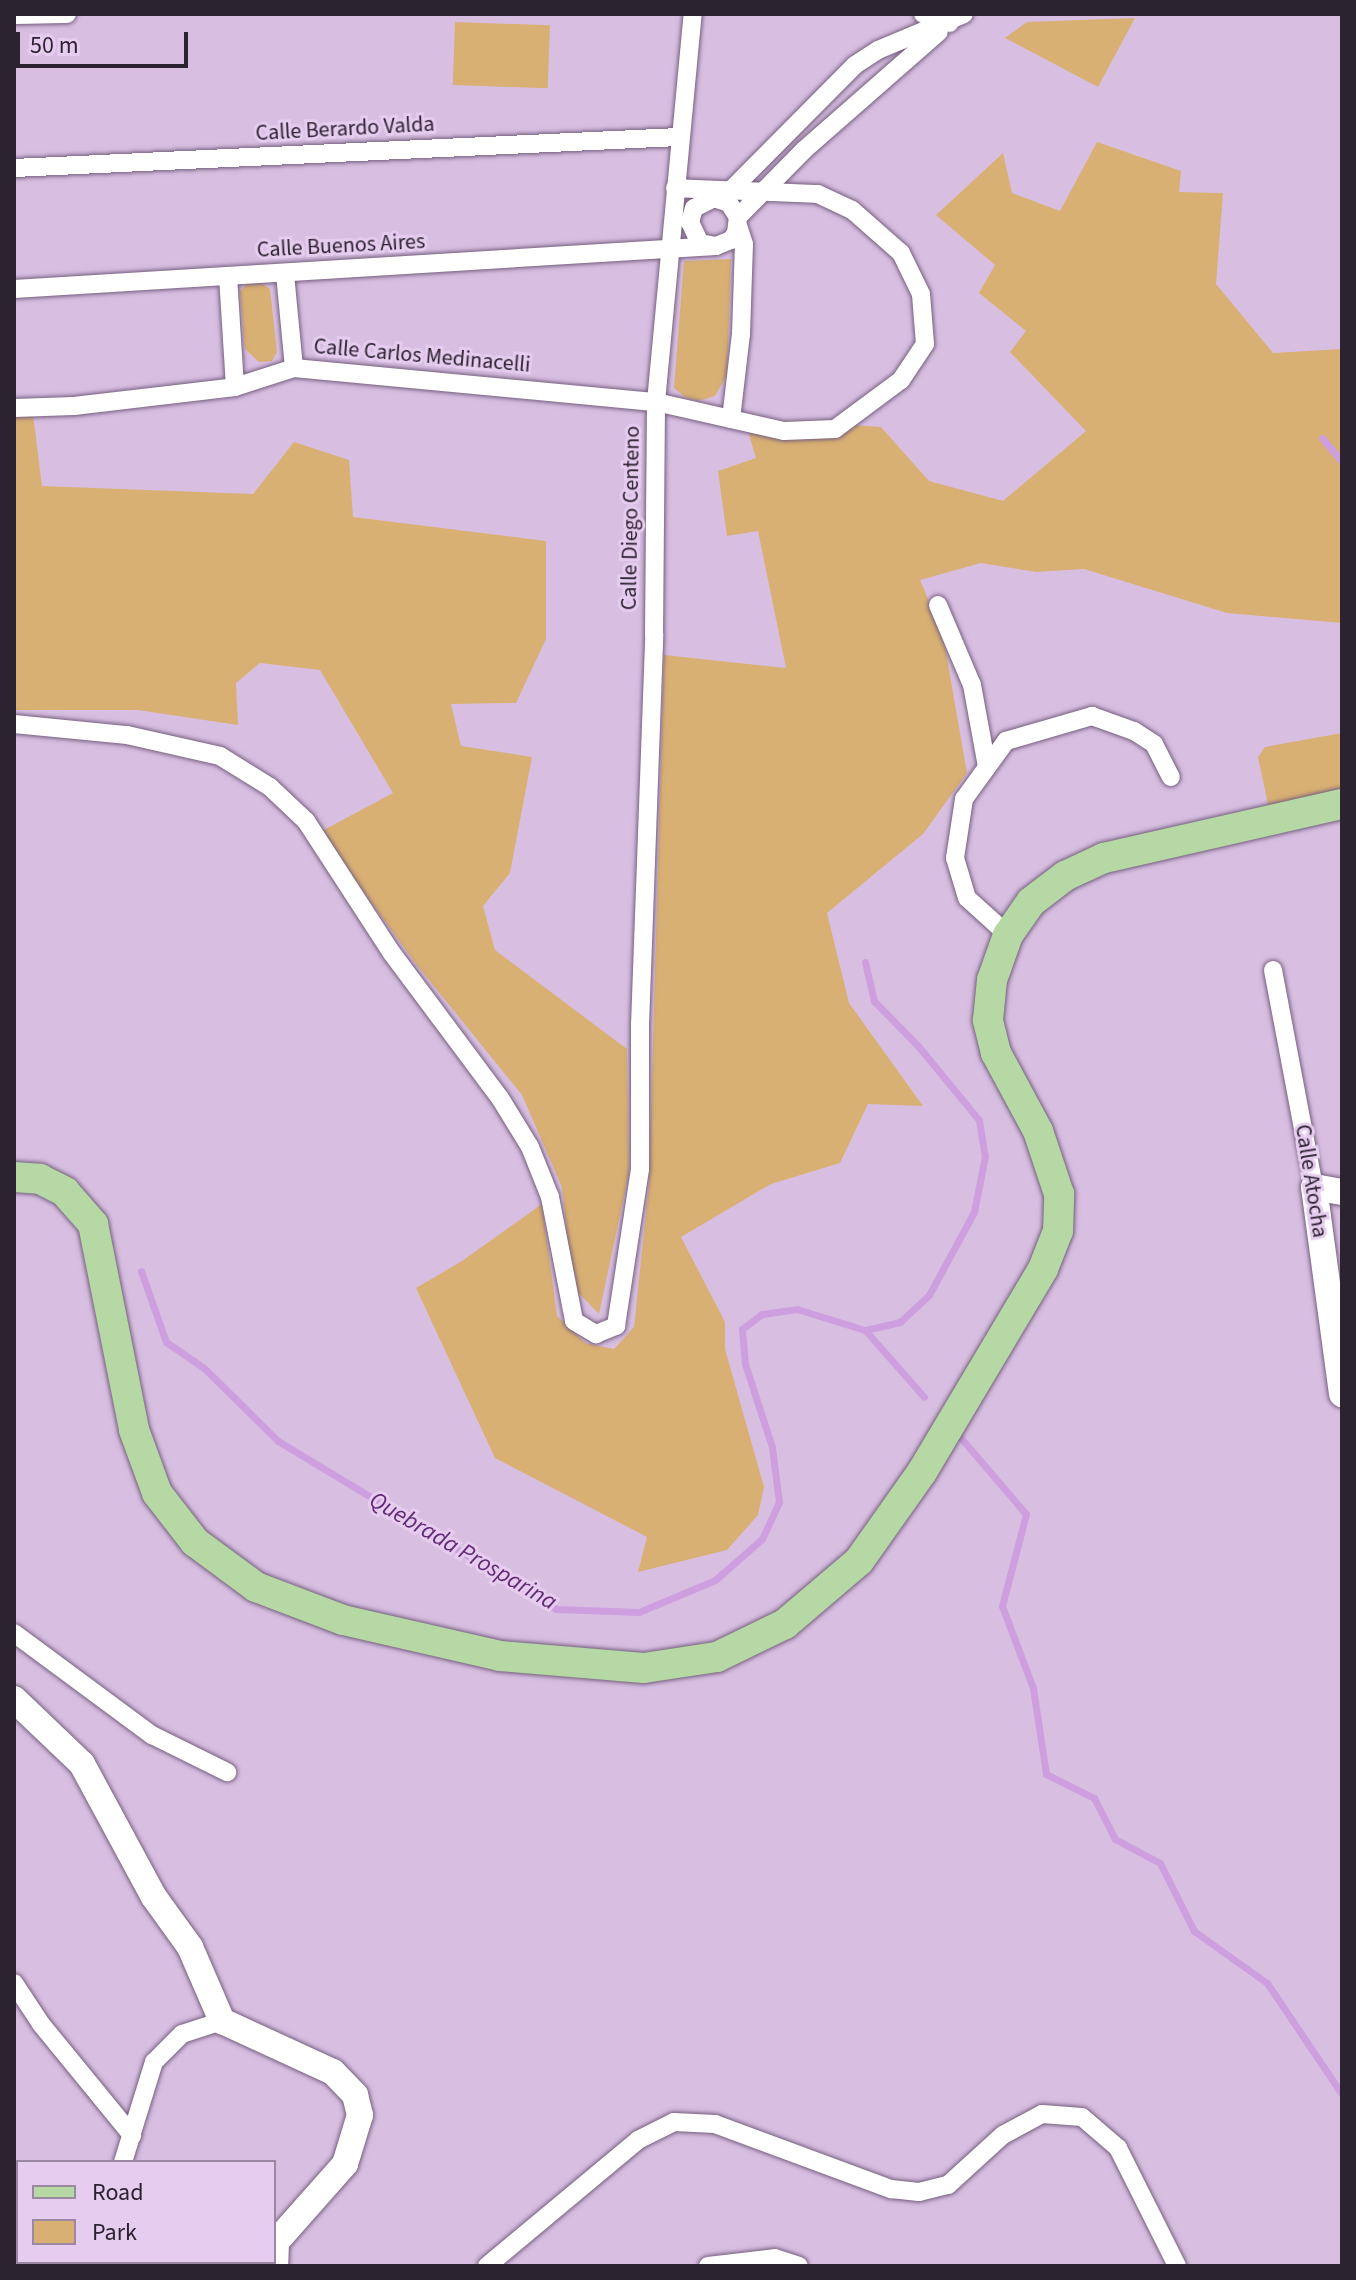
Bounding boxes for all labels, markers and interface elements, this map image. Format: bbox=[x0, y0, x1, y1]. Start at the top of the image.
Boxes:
scale bar bbox=[20, 16, 192, 66]
text: 50 m bbox=[30, 28, 79, 63]
street label: Calle Berardo Valda bbox=[255, 111, 435, 147]
street label: Calle Buenos Aires bbox=[256, 228, 426, 264]
street label: Calle Carlos Medinacelli bbox=[313, 333, 531, 379]
street label: Calle Diego Centeno bbox=[616, 426, 646, 610]
street label: Calle Atocha bbox=[1289, 1123, 1333, 1239]
water label: Quebrada Prosparina bbox=[364, 1486, 562, 1616]
legend bbox=[16, 2160, 276, 2264]
text: Road bbox=[92, 2175, 144, 2210]
text: Park bbox=[92, 2215, 137, 2250]

